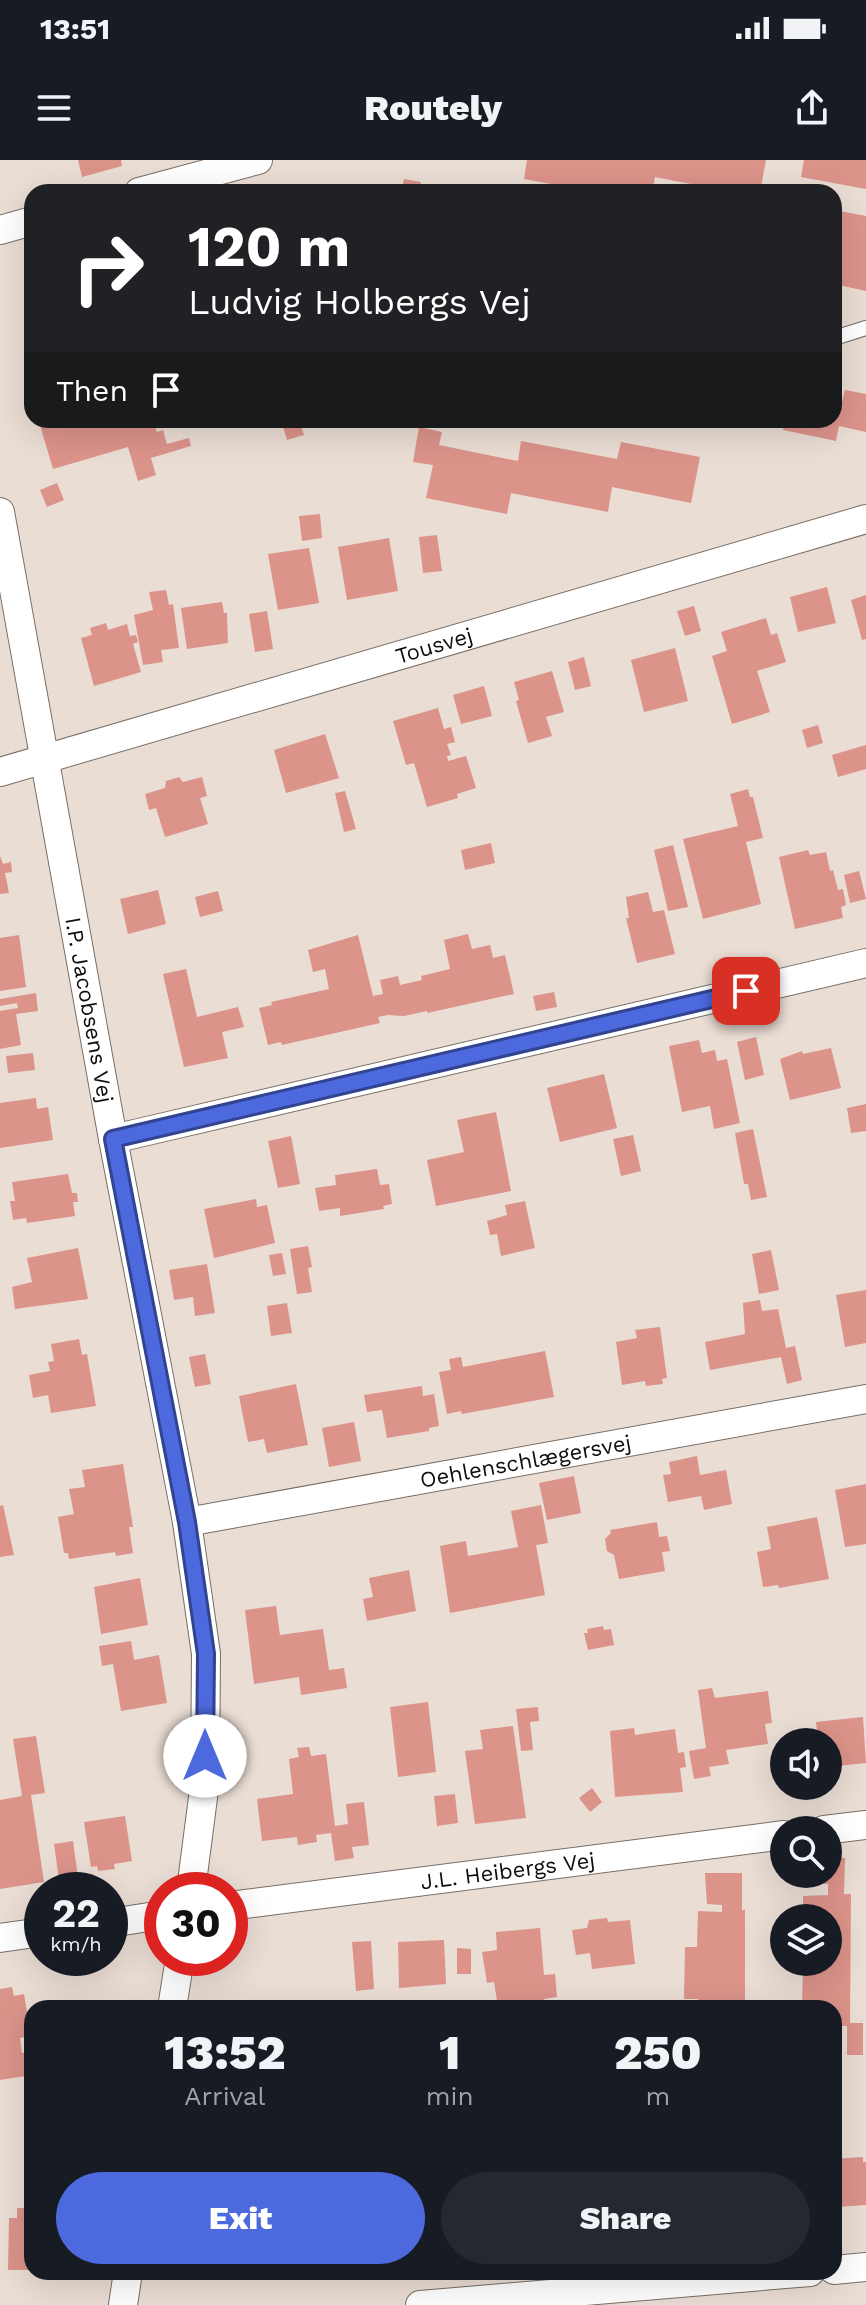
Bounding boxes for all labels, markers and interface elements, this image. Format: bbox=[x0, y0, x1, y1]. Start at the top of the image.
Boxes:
text: 13:51 bbox=[40, 11, 110, 46]
icon: menu bbox=[32, 86, 76, 130]
icon: share bbox=[790, 86, 834, 130]
text: Routely bbox=[364, 87, 502, 129]
text: 120 m bbox=[188, 214, 350, 280]
icon: right bbox=[56, 216, 160, 320]
text: Ludvig Holbergs Vej bbox=[188, 281, 531, 323]
icon: arrive bbox=[144, 368, 188, 412]
text: Then bbox=[56, 373, 128, 408]
street label: Tousvej bbox=[392, 622, 475, 668]
street label: I.P. Jacobsens Vej bbox=[61, 915, 119, 1105]
pin bbox=[712, 957, 780, 1025]
icon: arrive bbox=[724, 969, 768, 1013]
street label: Oehlenschlægersvej bbox=[418, 1429, 633, 1492]
position arrow bbox=[163, 1714, 247, 1798]
map controls bbox=[770, 1728, 842, 1976]
button: sound bbox=[770, 1728, 842, 1800]
button: search bbox=[770, 1816, 842, 1888]
street label: J.L. Heibergs Vej bbox=[419, 1847, 596, 1894]
speed limit sign: 30 bbox=[144, 1872, 248, 1976]
text: 22 bbox=[52, 1890, 100, 1937]
button: layers bbox=[770, 1904, 842, 1976]
text: km/h bbox=[50, 1932, 102, 1956]
text: 13:52 bbox=[164, 2024, 286, 2081]
text: 1 bbox=[439, 2024, 460, 2081]
text: 250 bbox=[614, 2024, 702, 2081]
text: Arrival bbox=[184, 2081, 265, 2111]
text: min bbox=[426, 2081, 474, 2111]
text: m bbox=[645, 2081, 670, 2111]
button: Exit bbox=[56, 2172, 425, 2264]
button: Share bbox=[441, 2172, 810, 2264]

